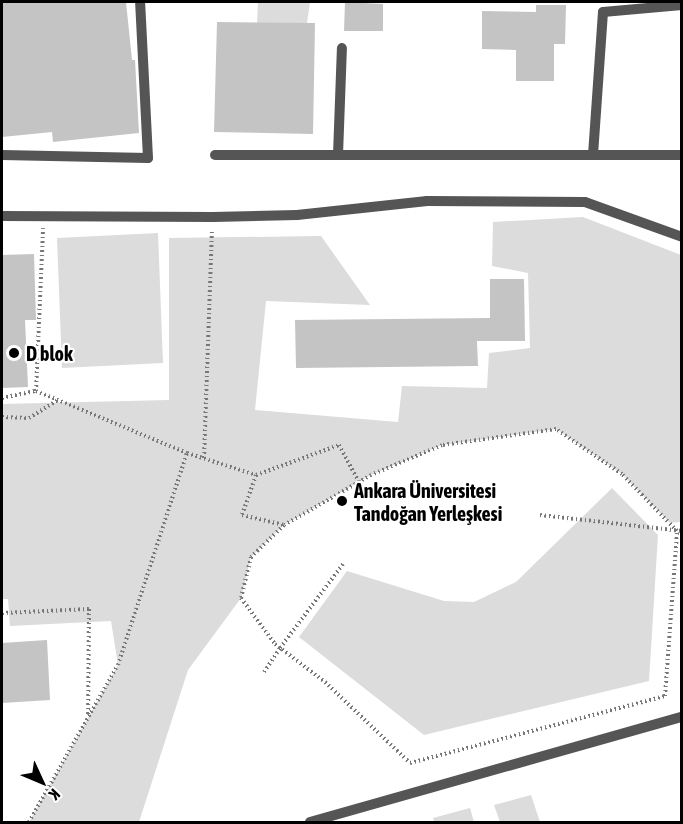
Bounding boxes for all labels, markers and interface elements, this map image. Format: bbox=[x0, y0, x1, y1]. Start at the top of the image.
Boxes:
place label: D blok bbox=[26, 341, 73, 365]
marker: D blok bbox=[7, 346, 21, 360]
place label: Ankara Üniversitesi Tandoğan Yerleşkesi bbox=[354, 478, 502, 525]
marker: Ankara Üniversitesi Tandoğan Yerleşkesi bbox=[335, 494, 349, 508]
north arrow bbox=[12, 752, 72, 812]
text: K bbox=[46, 785, 64, 804]

